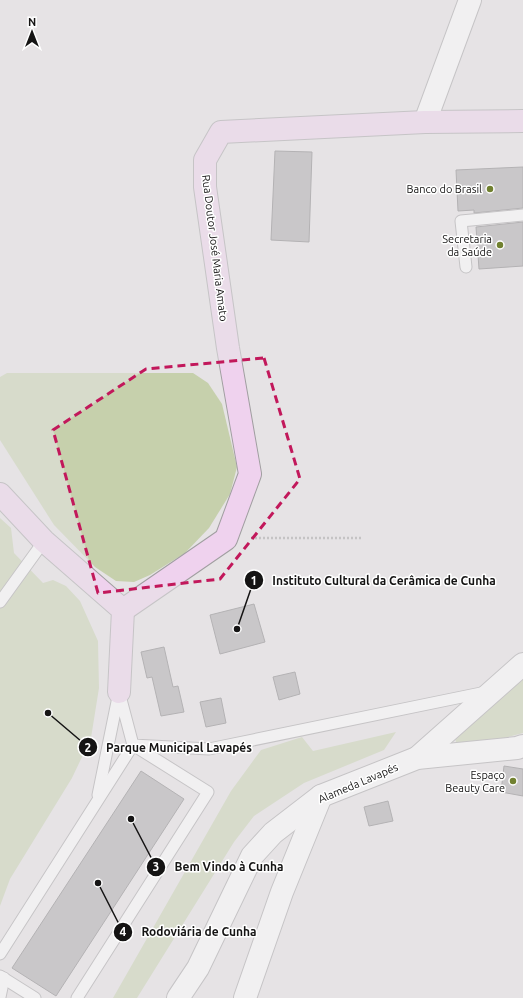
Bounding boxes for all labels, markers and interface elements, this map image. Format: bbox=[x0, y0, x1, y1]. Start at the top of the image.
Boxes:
north arrow bbox=[12, 12, 52, 52]
text: N bbox=[28, 16, 36, 28]
street label: Rua Doutor José Maria Amato bbox=[200, 174, 230, 322]
place label: Banco do Brasil bbox=[407, 183, 482, 195]
marker: Banco do Brasil bbox=[485, 184, 495, 194]
place label: Secretaria da Saúde bbox=[442, 233, 492, 258]
marker: Secretaria da Saúde bbox=[495, 240, 505, 250]
callout: Instituto Cultural da Cerâmica de Cunha bbox=[244, 568, 503, 592]
text: 1 bbox=[251, 574, 257, 587]
text: Instituto Cultural da Cerâmica de Cunha bbox=[272, 574, 496, 587]
callout: Parque Municipal Lavapés bbox=[78, 735, 260, 759]
text: 2 bbox=[85, 741, 92, 754]
text: Parque Municipal Lavapés bbox=[106, 741, 252, 754]
street label: Alameda Lavapés bbox=[316, 761, 400, 805]
place label: Espaço Beauty Care bbox=[445, 769, 505, 794]
marker: Espaço Beauty Care bbox=[508, 776, 518, 786]
callout: Bem Vindo à Cunha bbox=[146, 855, 291, 879]
text: 3 bbox=[153, 860, 159, 873]
text: Bem Vindo à Cunha bbox=[175, 860, 283, 873]
callout: Rodoviária de Cunha bbox=[113, 920, 264, 944]
text: 4 bbox=[120, 925, 127, 938]
text: Rodoviária de Cunha bbox=[141, 925, 257, 938]

